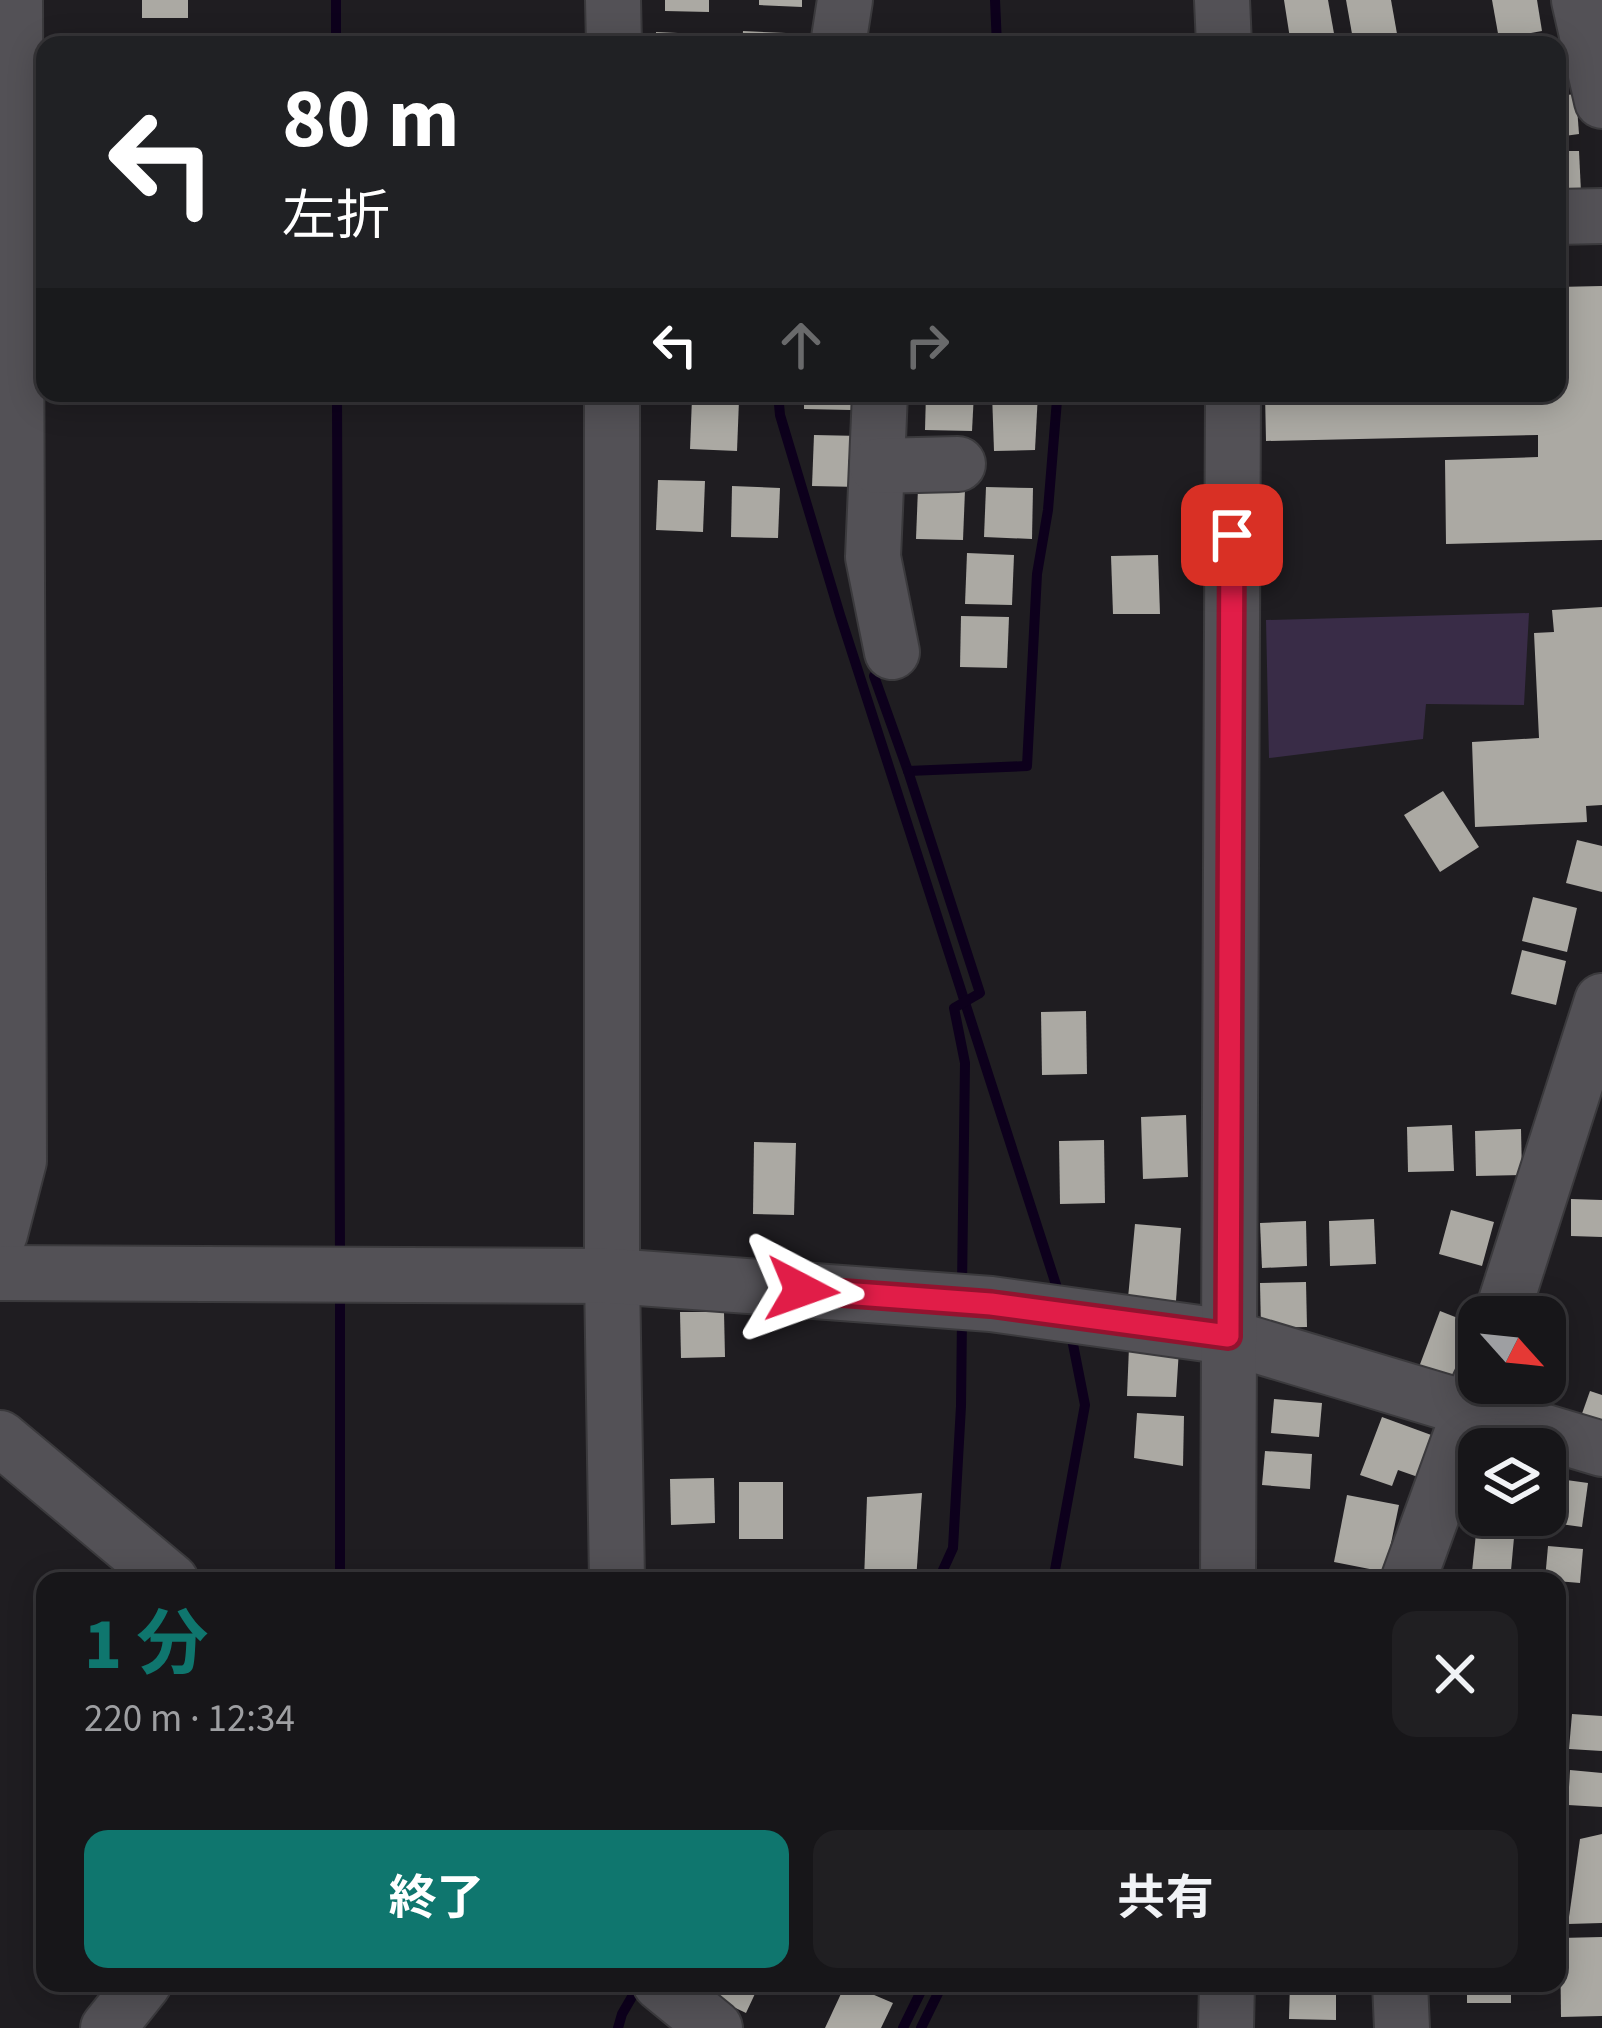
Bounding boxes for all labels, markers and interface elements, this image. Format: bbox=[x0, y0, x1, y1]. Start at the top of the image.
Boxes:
text: 80 m bbox=[282, 60, 460, 180]
icon: left bbox=[84, 84, 240, 240]
text: 左折 bbox=[282, 179, 390, 256]
icon: left bbox=[642, 312, 708, 378]
icon: ahead bbox=[768, 312, 834, 378]
icon: right bbox=[894, 312, 960, 378]
pin bbox=[1181, 484, 1283, 586]
icon: arrive bbox=[1199, 502, 1265, 568]
position arrow bbox=[739, 1227, 865, 1353]
north arrow bbox=[1458, 1296, 1566, 1404]
map controls bbox=[1458, 1296, 1566, 1536]
button: layers bbox=[1458, 1428, 1566, 1536]
text: 1 分 bbox=[84, 1594, 208, 1697]
button: close bbox=[1392, 1611, 1518, 1737]
text: 220 m · 12:34 bbox=[84, 1691, 295, 1747]
button: 終了 bbox=[84, 1830, 789, 1968]
button: 共有 bbox=[813, 1830, 1518, 1968]

